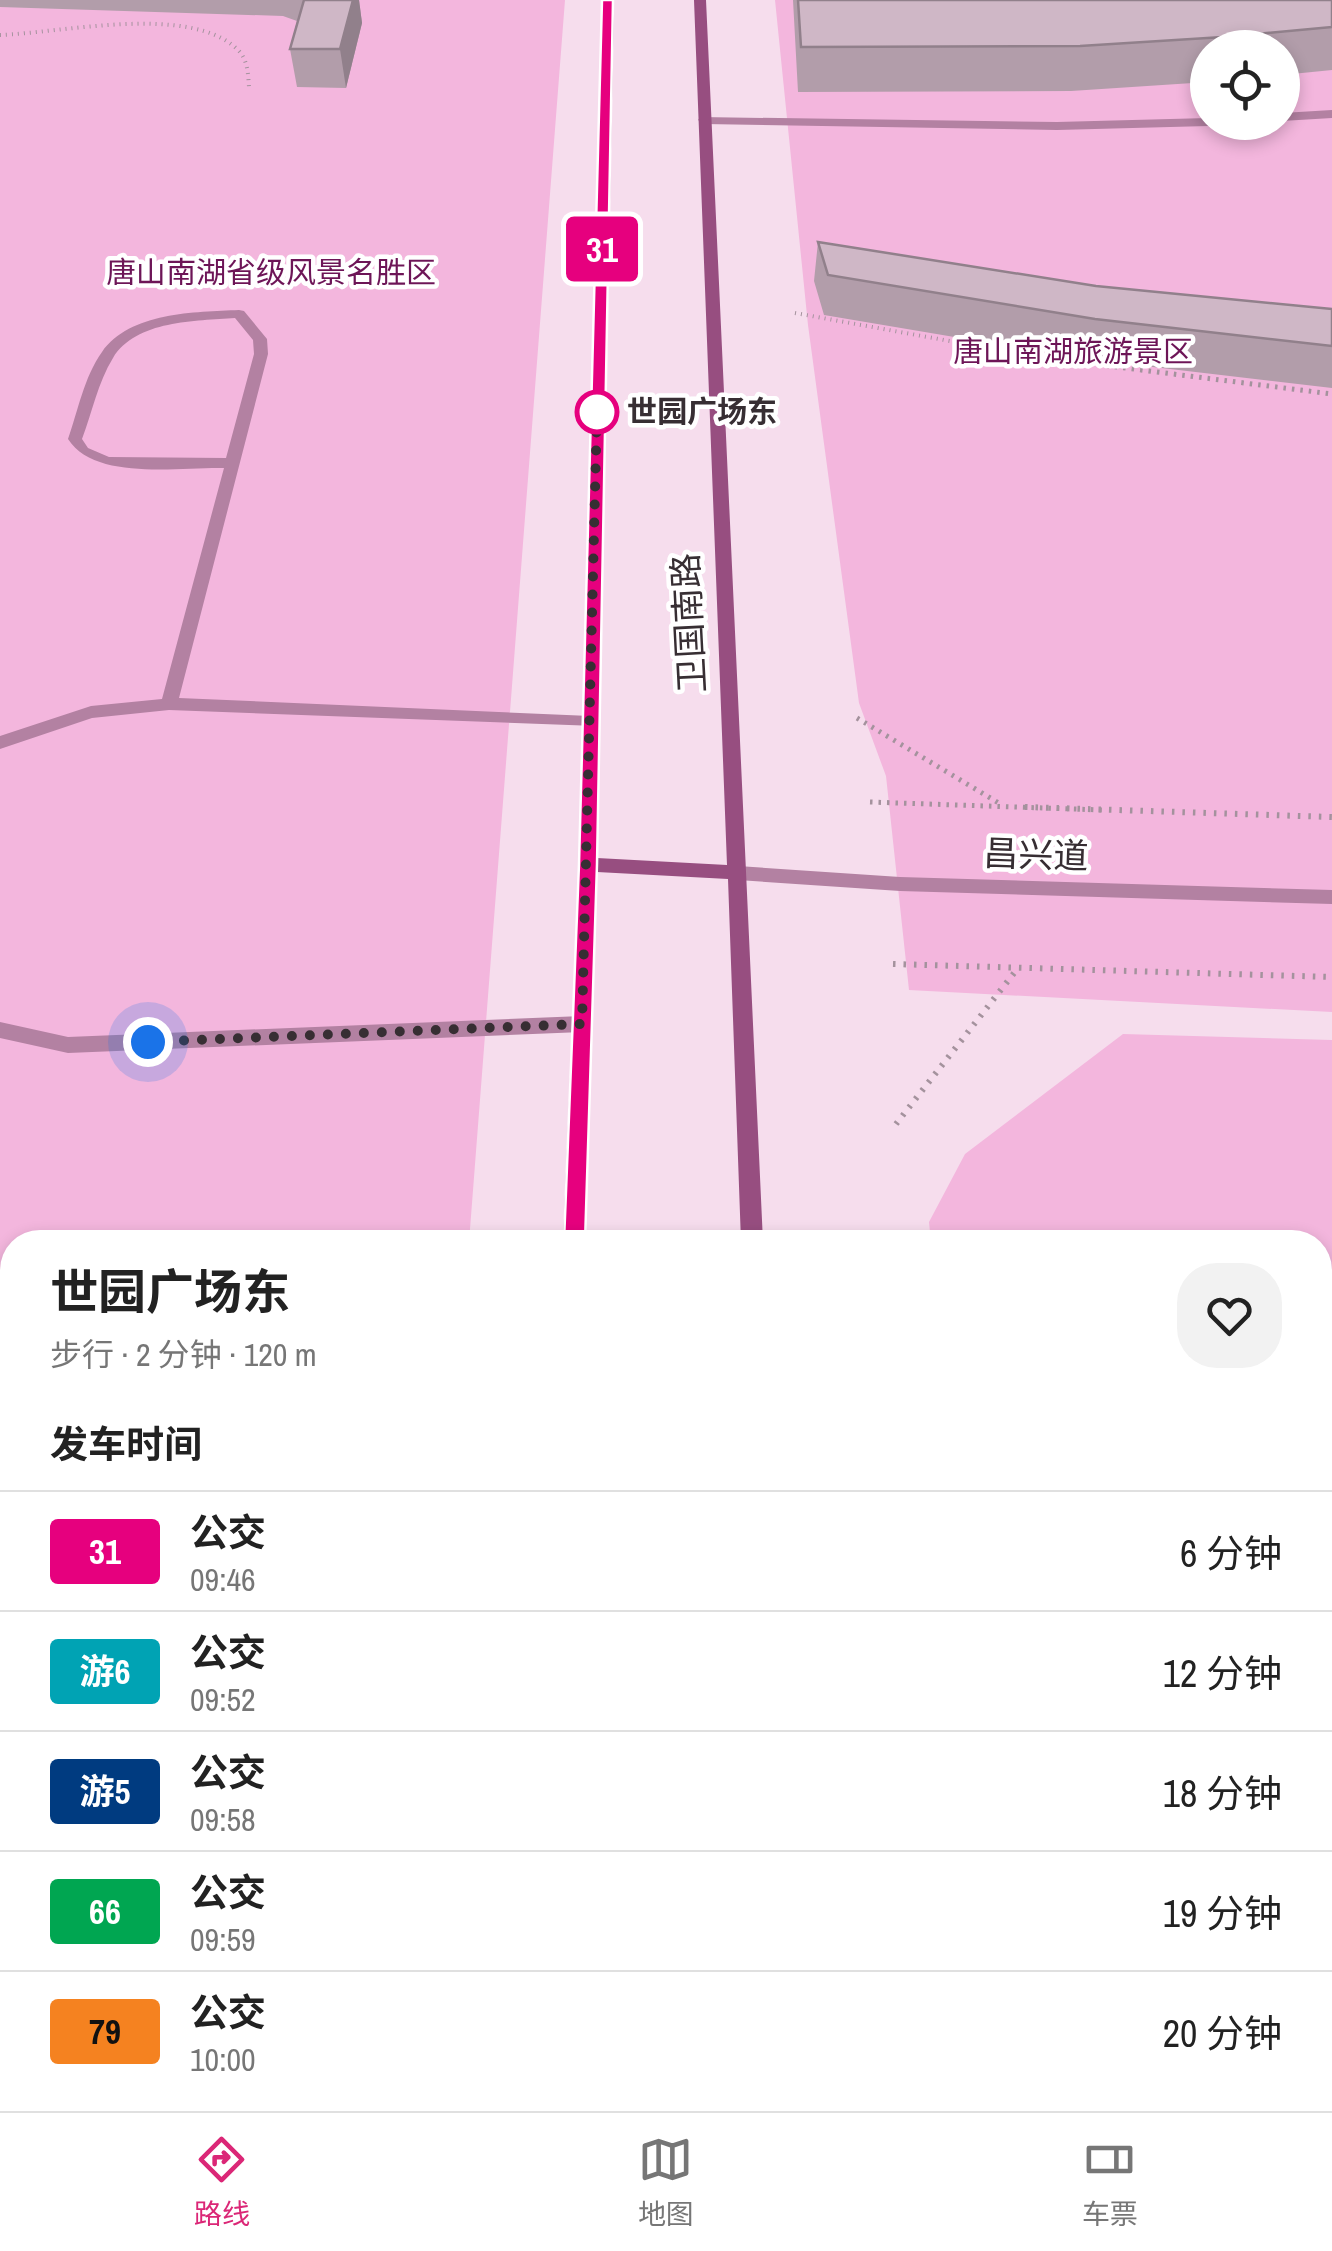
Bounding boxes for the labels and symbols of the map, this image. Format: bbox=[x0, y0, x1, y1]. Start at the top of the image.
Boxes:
line badge: 31 bbox=[557, 216, 647, 282]
park label: 唐山南湖省级风景名胜区 bbox=[106, 252, 436, 292]
park label: 唐山南湖旅游景区 bbox=[953, 331, 1193, 371]
marker: 世园广场东 bbox=[576, 391, 618, 433]
place label: 世园广场东 bbox=[627, 391, 777, 431]
street label: 卫国南路 bbox=[661, 552, 716, 694]
street label: 昌兴道 bbox=[983, 829, 1089, 880]
your location bbox=[123, 1017, 173, 1067]

